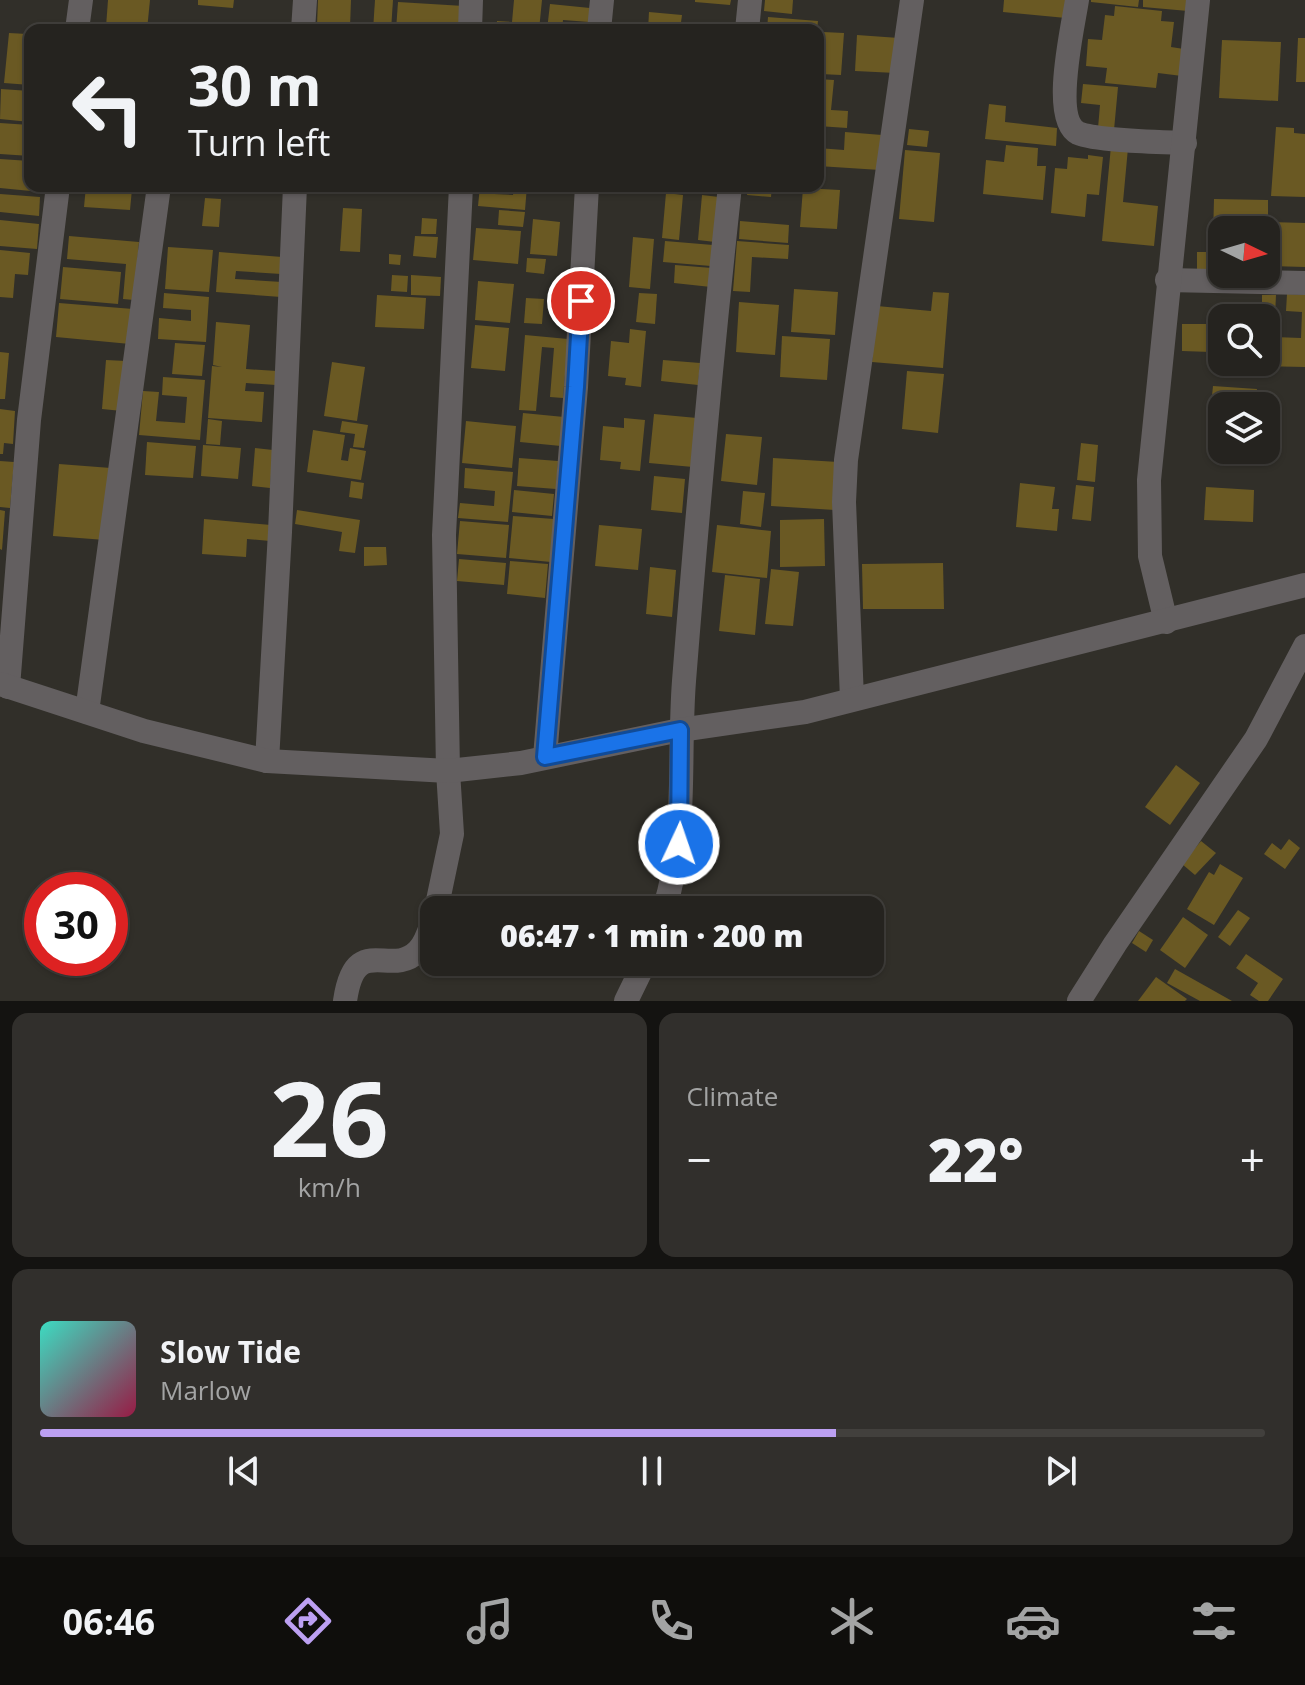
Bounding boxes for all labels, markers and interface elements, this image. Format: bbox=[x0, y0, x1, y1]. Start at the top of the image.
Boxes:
text: 30 m bbox=[188, 46, 322, 122]
icon: left bbox=[56, 56, 160, 160]
text: Turn left bbox=[188, 118, 330, 167]
north arrow bbox=[1208, 216, 1280, 288]
map controls bbox=[1208, 216, 1280, 464]
pin bbox=[547, 267, 615, 335]
icon: arrive bbox=[559, 279, 603, 323]
button: search bbox=[1208, 304, 1280, 376]
button: layers bbox=[1208, 392, 1280, 464]
position arrow bbox=[637, 802, 721, 886]
speed limit sign: 30 bbox=[24, 872, 128, 976]
text: 06:47 · 1 min · 200 m bbox=[500, 915, 804, 956]
text: 26 bbox=[270, 1046, 389, 1187]
text: Climate bbox=[687, 1078, 778, 1114]
text: 22° bbox=[928, 1118, 1024, 1200]
text: − bbox=[687, 1129, 712, 1189]
text: + bbox=[1240, 1129, 1265, 1189]
text: km/h bbox=[298, 1169, 361, 1205]
text: Slow Tide bbox=[160, 1331, 301, 1372]
text: Marlow bbox=[160, 1372, 251, 1408]
icon: previous bbox=[222, 1449, 266, 1493]
icon: pause bbox=[630, 1449, 674, 1493]
icon: next bbox=[1039, 1449, 1083, 1493]
icon: directions bbox=[280, 1593, 336, 1649]
icon: music bbox=[462, 1593, 518, 1649]
icon: phone bbox=[643, 1593, 699, 1649]
icon: climate bbox=[824, 1593, 880, 1649]
icon: car bbox=[1005, 1593, 1061, 1649]
icon: filters bbox=[1186, 1593, 1242, 1649]
text: 06:46 bbox=[63, 1597, 155, 1646]

